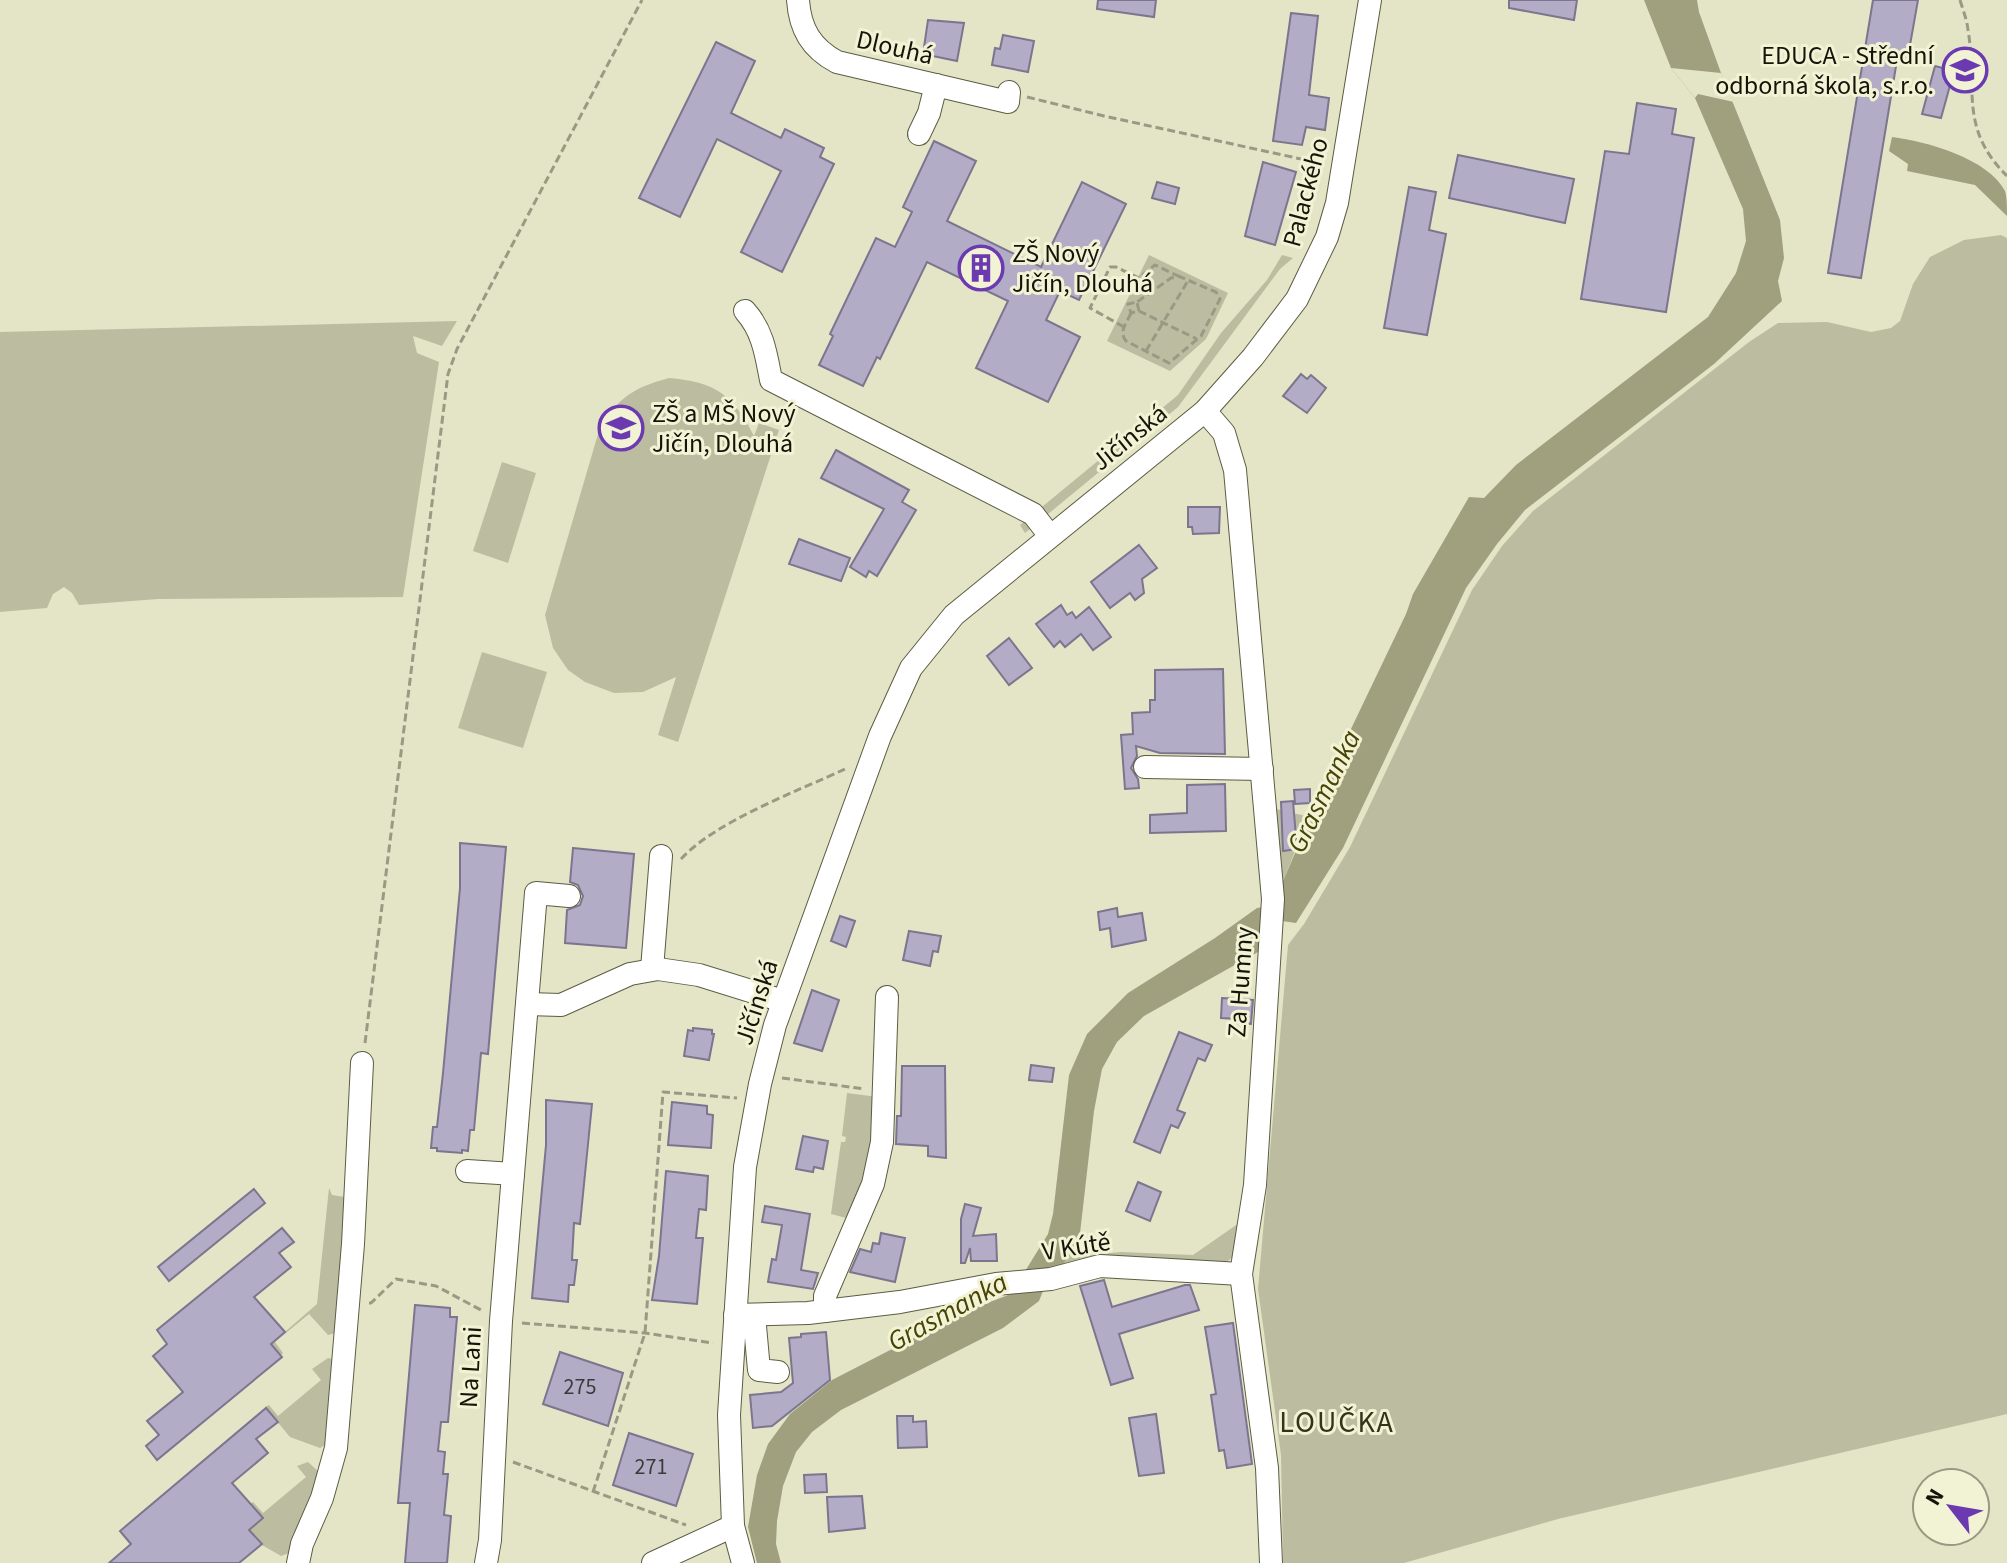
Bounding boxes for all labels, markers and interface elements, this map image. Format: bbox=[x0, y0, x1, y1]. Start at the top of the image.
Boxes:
street label: Dlouhá bbox=[853, 21, 937, 74]
place label: EDUCA - Střední odborná škola, s.r.o. bbox=[1715, 37, 1936, 104]
school or university icon: EDUCA - Střední odborná škola, s.r.o. bbox=[1941, 46, 1989, 94]
street label: Palackého bbox=[1273, 133, 1338, 251]
place label: ZŠ Nový Jičín, Dlouhá bbox=[1012, 235, 1153, 302]
building icon: ZŠ Nový Jičín, Dlouhá bbox=[957, 244, 1005, 292]
place label: ZŠ a MŠ Nový Jičín, Dlouhá bbox=[652, 395, 796, 462]
street label: Jičínská bbox=[1084, 395, 1175, 479]
school or university icon: ZŠ a MŠ Nový Jičín, Dlouhá bbox=[597, 404, 645, 452]
water label: Grasmanka bbox=[1277, 723, 1371, 860]
street label: Za Humny bbox=[1218, 925, 1263, 1039]
street label: Jičínská bbox=[725, 955, 788, 1050]
street label: V Kútě bbox=[1039, 1223, 1113, 1270]
water label: Grasmanka bbox=[880, 1262, 1015, 1361]
street label: Na Lani bbox=[450, 1325, 491, 1409]
house number: 275 bbox=[564, 1371, 596, 1403]
district label: LOUČKA bbox=[1279, 1401, 1395, 1444]
house number: 271 bbox=[635, 1451, 667, 1483]
north arrow bbox=[1911, 1467, 1991, 1547]
text: N bbox=[1917, 1483, 1952, 1512]

